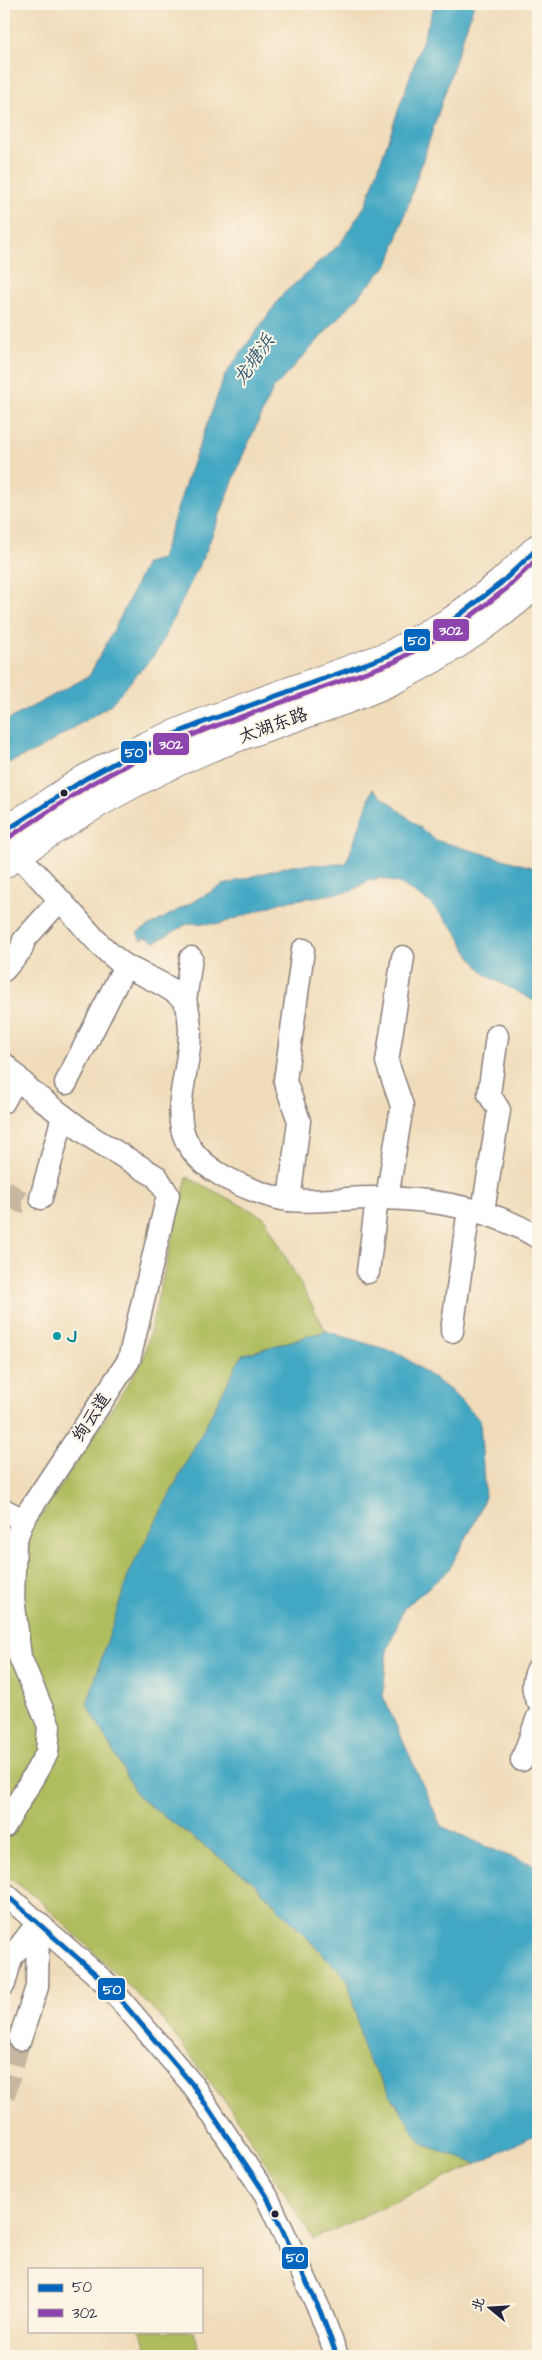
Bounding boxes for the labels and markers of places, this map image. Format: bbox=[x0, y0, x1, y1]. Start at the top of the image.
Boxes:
unlabelled marker bbox=[59, 788, 69, 798]
place label: J bbox=[66, 1324, 77, 1349]
marker: J bbox=[51, 1330, 63, 1342]
unlabelled marker bbox=[270, 2209, 280, 2219]

